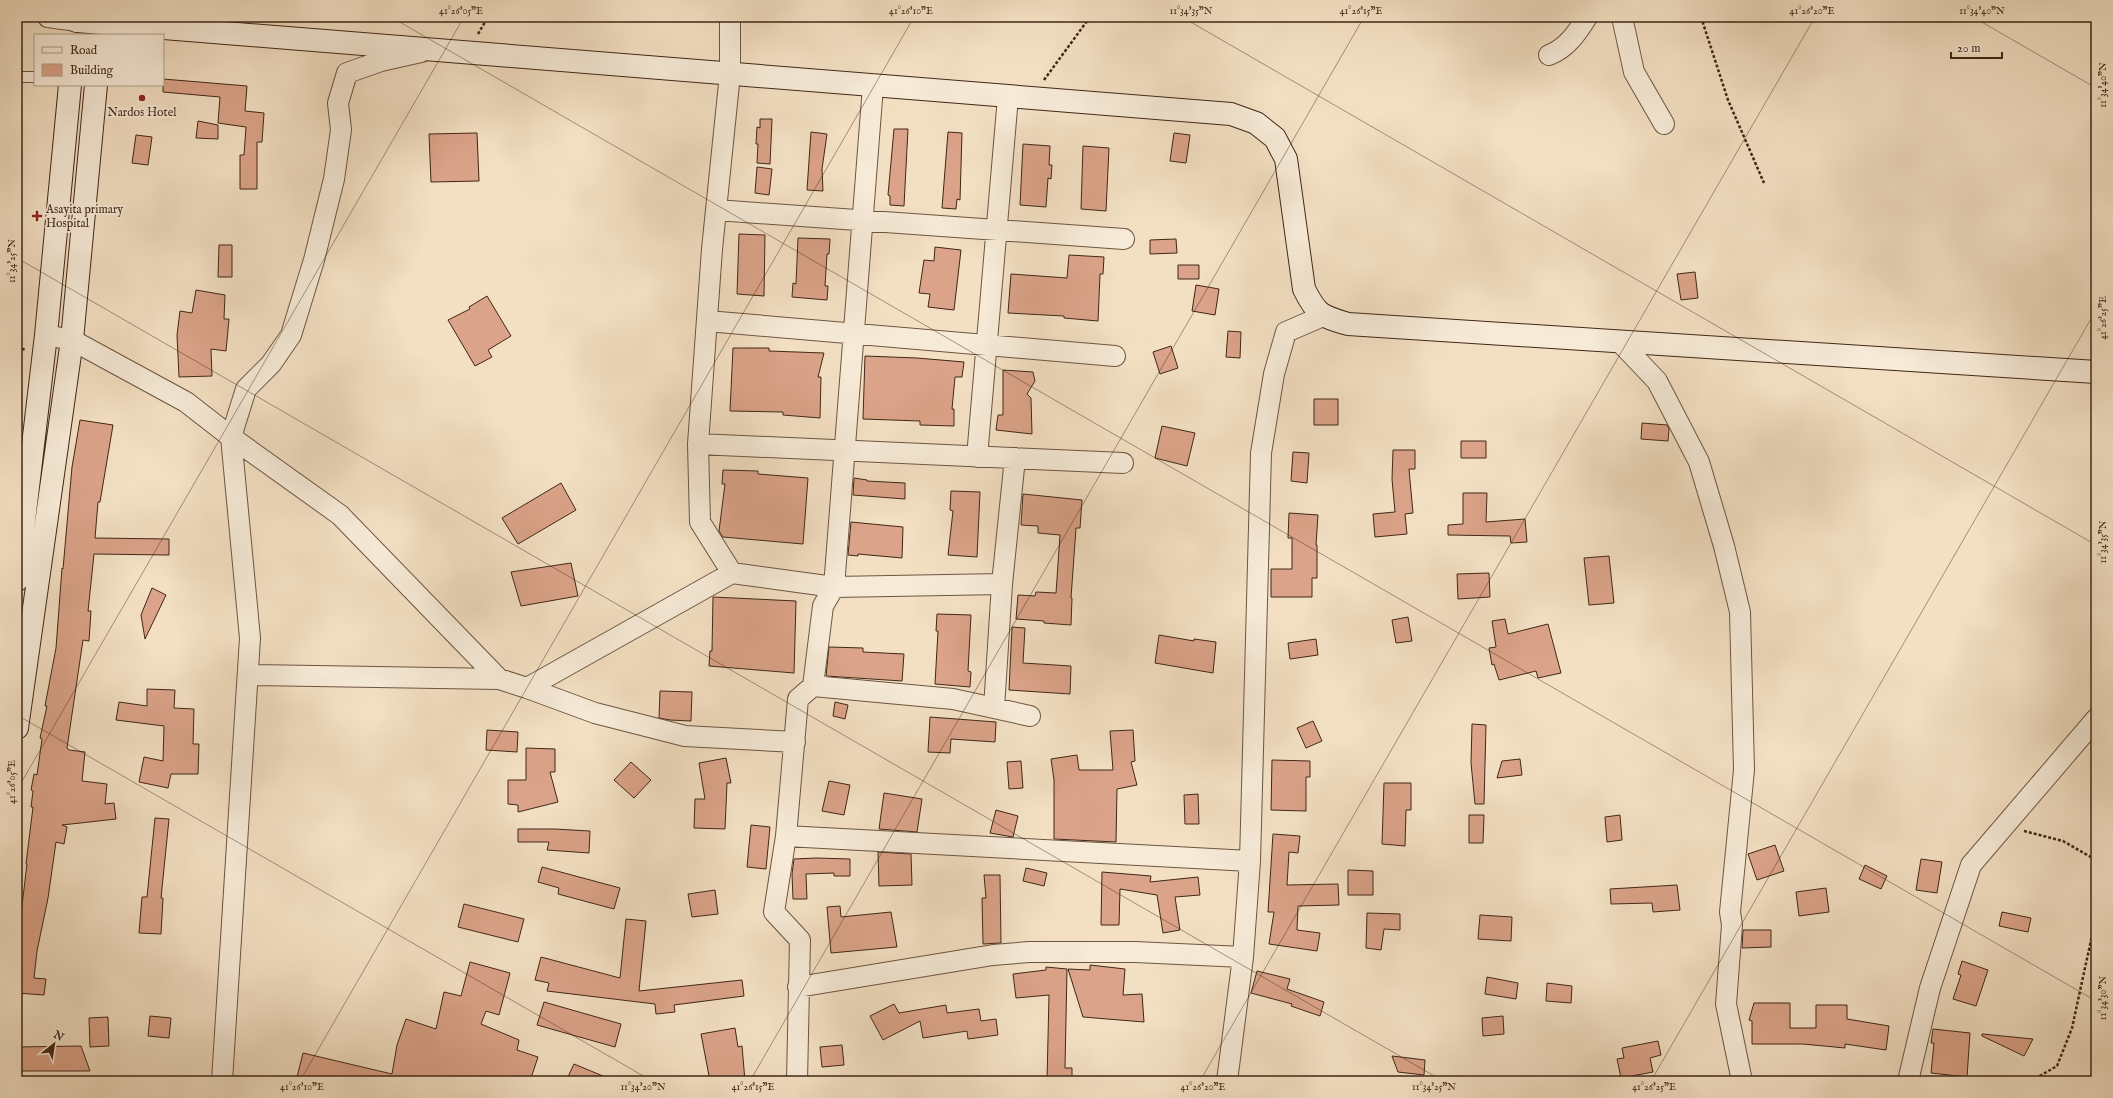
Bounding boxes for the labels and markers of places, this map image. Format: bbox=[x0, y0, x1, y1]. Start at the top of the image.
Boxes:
marker: Nardos Hotel bbox=[137, 93, 147, 103]
place label: Nardos Hotel bbox=[108, 105, 177, 120]
place label: Asayita primary Hospital bbox=[45, 202, 123, 232]
marker: Asayita primary Hospital bbox=[31, 210, 43, 222]

